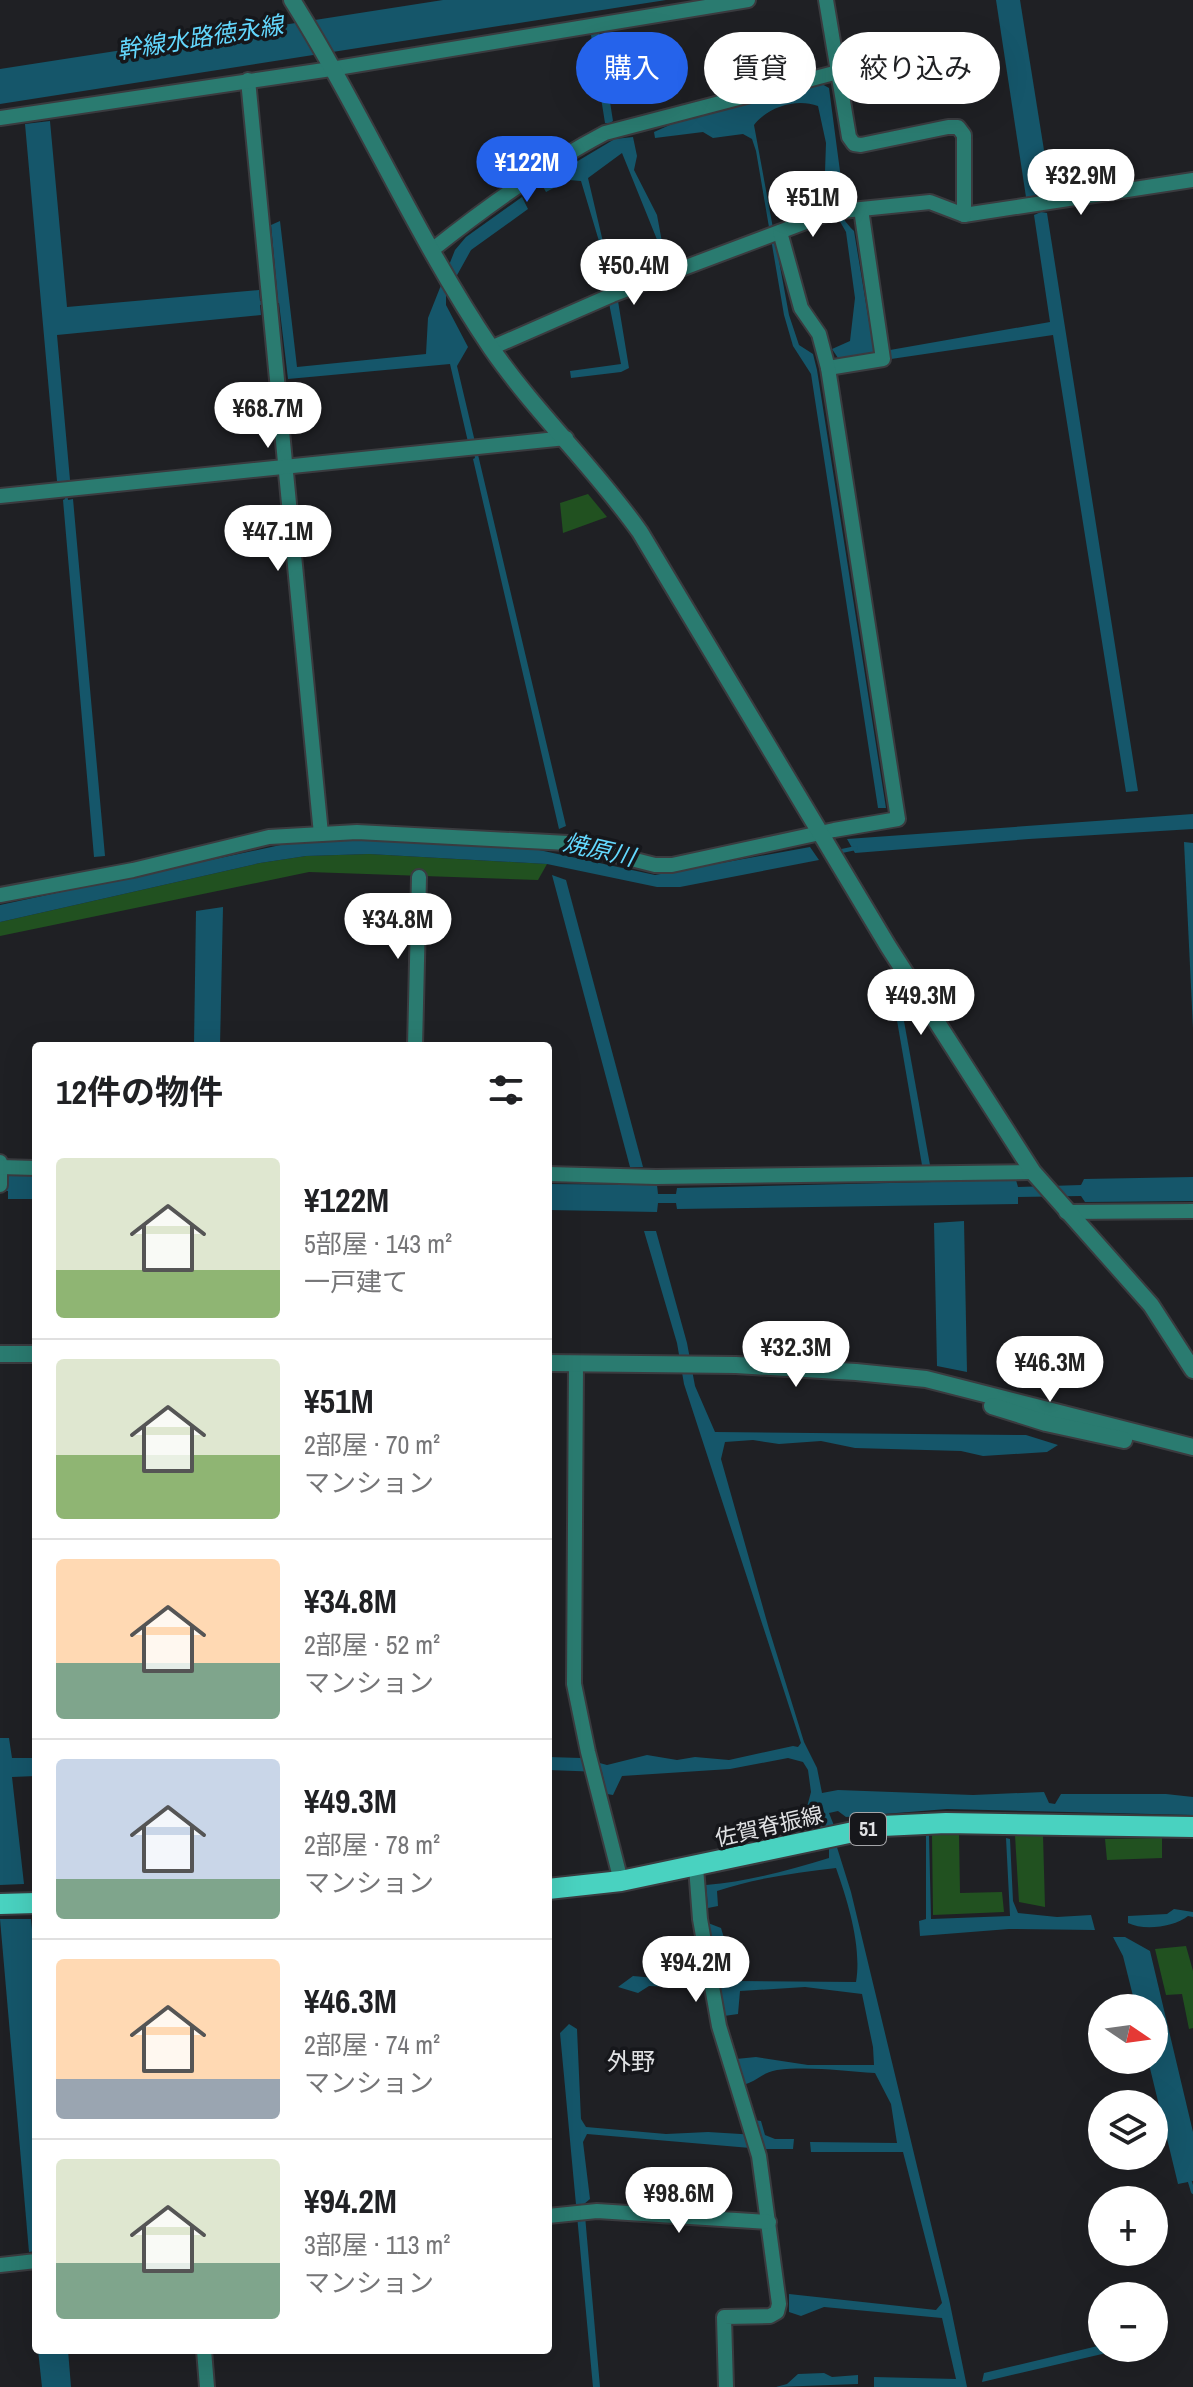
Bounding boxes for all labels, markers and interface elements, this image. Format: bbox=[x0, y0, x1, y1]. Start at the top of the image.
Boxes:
water label: 幹線水路徳永線 bbox=[114, 8, 288, 66]
chip: 購入 bbox=[576, 32, 688, 104]
chip: 賃貸 bbox=[704, 32, 816, 104]
chip: 絞り込み bbox=[832, 32, 1000, 104]
pin: ¥122M bbox=[471, 136, 583, 204]
text: ¥122M bbox=[494, 144, 560, 179]
pin: ¥32.9M bbox=[1016, 149, 1146, 217]
text: ¥32.9M bbox=[1045, 157, 1117, 192]
pin: ¥51M bbox=[766, 171, 860, 239]
text: ¥51M bbox=[786, 179, 840, 214]
pin: ¥50.4M bbox=[569, 239, 699, 307]
text: ¥50.4M bbox=[598, 247, 670, 282]
pin: ¥68.7M bbox=[203, 382, 333, 450]
text: ¥68.7M bbox=[232, 390, 304, 425]
pin: ¥47.1M bbox=[213, 505, 343, 573]
text: ¥47.1M bbox=[242, 513, 314, 548]
water label: 焼原川 bbox=[561, 825, 641, 873]
pin: ¥34.8M bbox=[333, 893, 463, 961]
text: ¥34.8M bbox=[362, 901, 434, 936]
pin: ¥49.3M bbox=[856, 969, 986, 1037]
text: ¥49.3M bbox=[885, 977, 957, 1012]
icon: filters bbox=[484, 1068, 528, 1112]
text: 12件の物件 bbox=[56, 1069, 223, 1115]
text: ¥122M bbox=[304, 1177, 389, 1223]
icon: home bbox=[120, 1190, 216, 1286]
text: 5部屋 · 143 m² bbox=[304, 1226, 452, 1261]
text: 一戸建て bbox=[304, 1264, 408, 1299]
pin: ¥32.3M bbox=[731, 1321, 861, 1389]
text: ¥32.3M bbox=[760, 1329, 832, 1364]
pin: ¥46.3M bbox=[985, 1336, 1115, 1404]
text: ¥46.3M bbox=[1014, 1344, 1086, 1379]
text: ¥51M bbox=[304, 1378, 374, 1424]
icon: home bbox=[120, 1391, 216, 1487]
text: 2部屋 · 70 m² bbox=[304, 1427, 440, 1462]
text: マンション bbox=[304, 1465, 434, 1500]
text: ¥34.8M bbox=[304, 1578, 397, 1624]
icon: home bbox=[120, 1591, 216, 1687]
text: 2部屋 · 52 m² bbox=[304, 1627, 440, 1662]
text: マンション bbox=[304, 1665, 434, 1700]
text: ¥49.3M bbox=[304, 1778, 397, 1824]
icon: home bbox=[120, 1791, 216, 1887]
street label: 佐賀脊振線 bbox=[712, 1799, 826, 1853]
road number: 51 bbox=[850, 1813, 886, 1845]
text: 2部屋 · 78 m² bbox=[304, 1827, 440, 1862]
text: マンション bbox=[304, 1865, 434, 1900]
pin: ¥94.2M bbox=[631, 1936, 761, 2004]
text: ¥94.2M bbox=[660, 1944, 732, 1979]
text: ¥46.3M bbox=[304, 1978, 397, 2024]
icon: home bbox=[120, 1991, 216, 2087]
north arrow bbox=[1088, 1994, 1168, 2074]
map controls bbox=[1088, 1994, 1168, 2362]
text: 2部屋 · 74 m² bbox=[304, 2027, 440, 2062]
district label: 外野 bbox=[607, 2045, 655, 2077]
text: マンション bbox=[304, 2065, 434, 2100]
button: layers bbox=[1088, 2090, 1168, 2170]
pin: ¥98.6M bbox=[614, 2167, 744, 2235]
text: ¥98.6M bbox=[643, 2175, 715, 2210]
text: ¥94.2M bbox=[304, 2178, 397, 2224]
button: + bbox=[1088, 2186, 1168, 2266]
icon: home bbox=[120, 2191, 216, 2287]
text: 3部屋 · 113 m² bbox=[304, 2227, 450, 2262]
text: マンション bbox=[304, 2265, 434, 2300]
button: − bbox=[1088, 2282, 1168, 2362]

